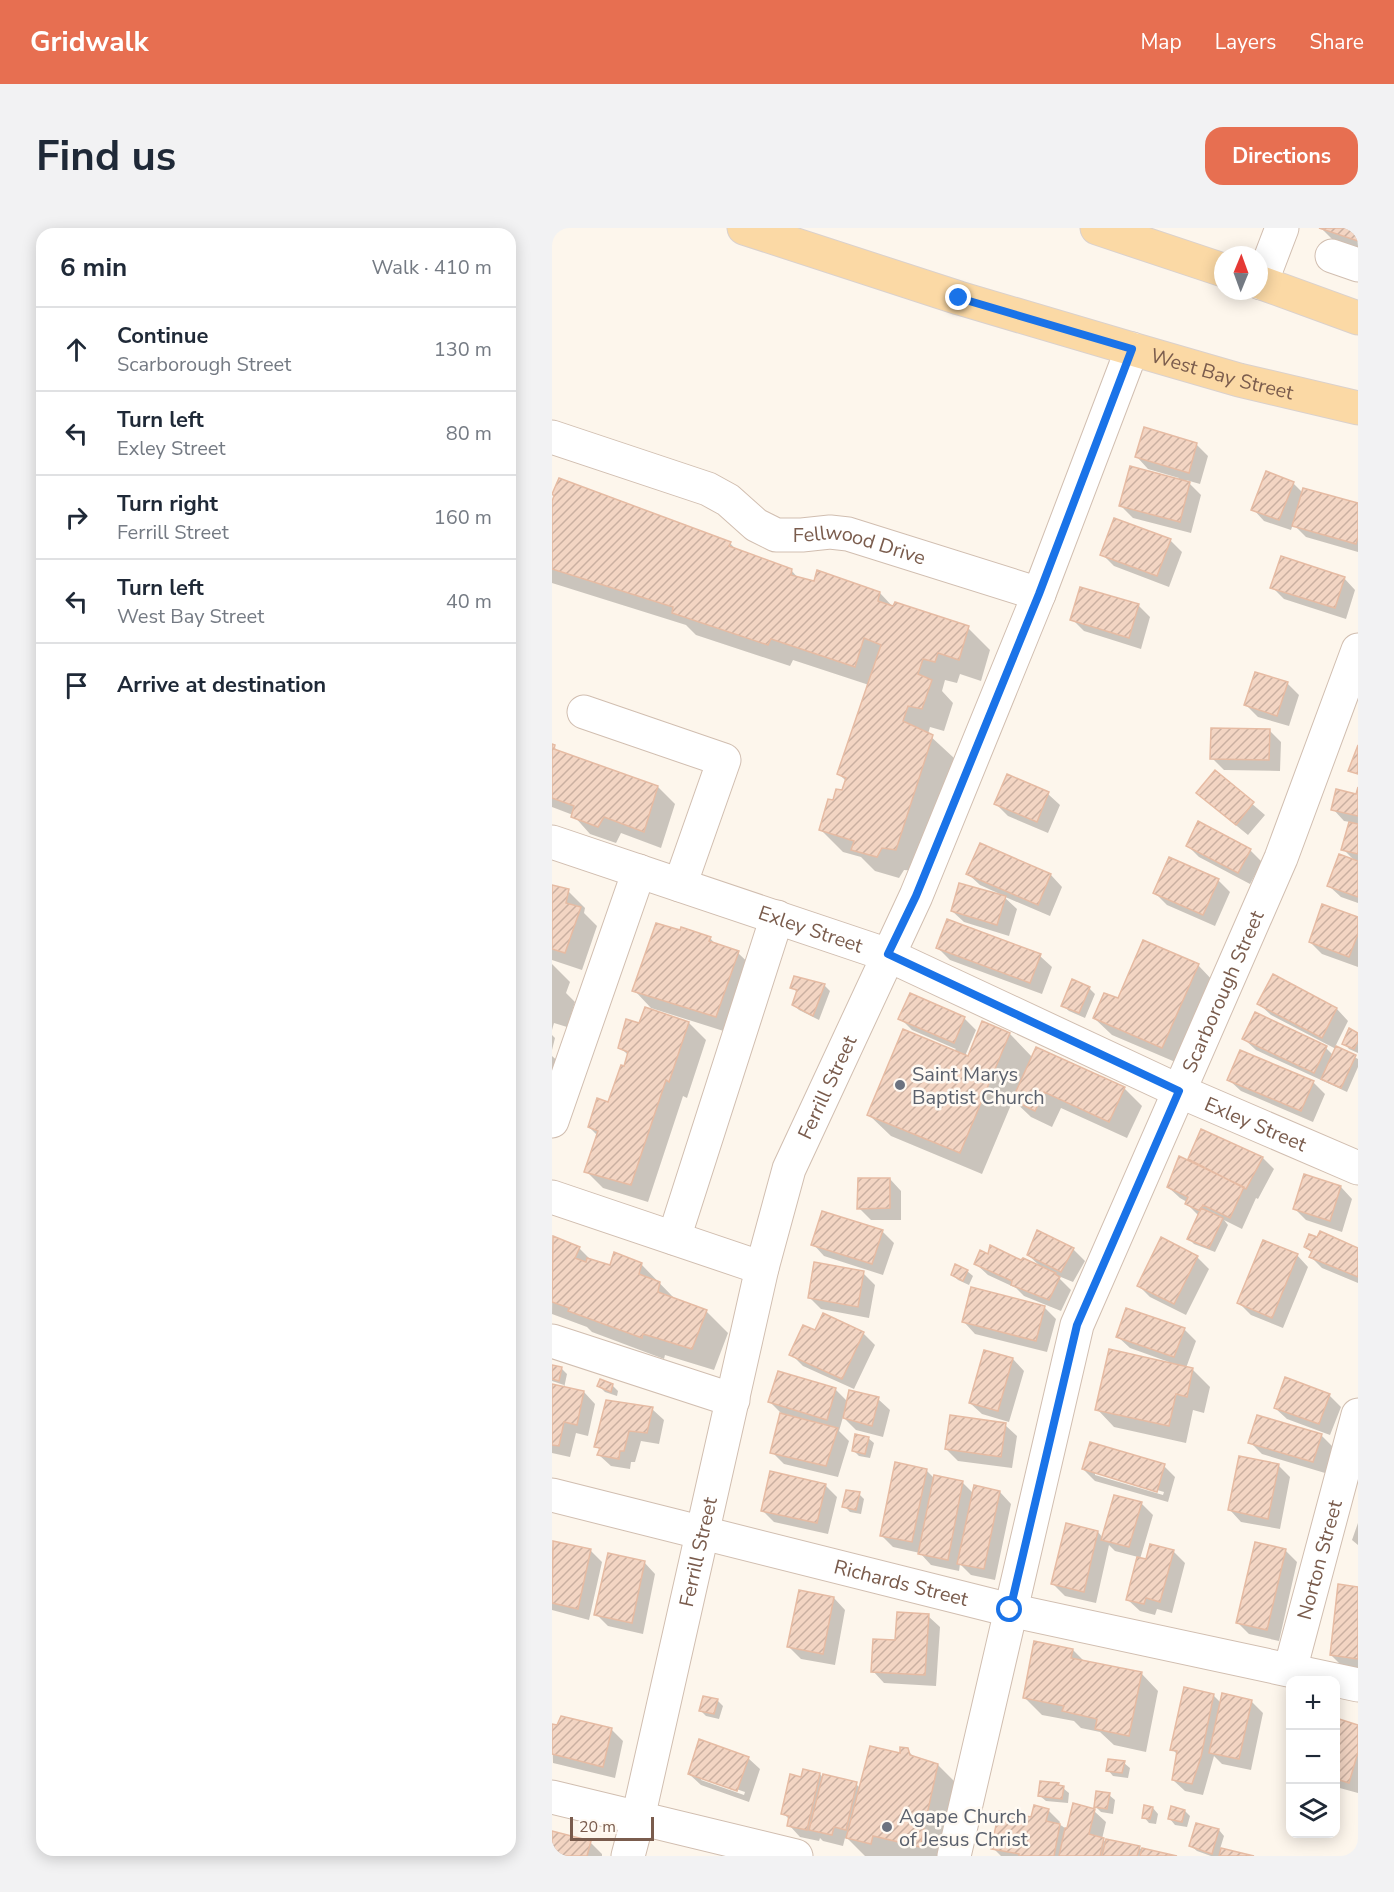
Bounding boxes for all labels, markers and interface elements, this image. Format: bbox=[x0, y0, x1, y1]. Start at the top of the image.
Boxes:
text: Gridwalk bbox=[30, 23, 148, 61]
text: Map bbox=[1140, 28, 1182, 56]
text: Layers bbox=[1215, 28, 1276, 56]
text: Share bbox=[1309, 28, 1364, 56]
button: Directions bbox=[1205, 127, 1358, 185]
text: Find us bbox=[36, 128, 176, 185]
north arrow bbox=[1214, 246, 1268, 300]
text: 6 min bbox=[60, 250, 127, 285]
text: Walk · 410 m bbox=[372, 254, 492, 281]
route end bbox=[945, 284, 971, 310]
text: Continue bbox=[117, 321, 208, 351]
icon: ahead bbox=[60, 333, 93, 366]
text: 130 m bbox=[434, 336, 492, 363]
street label: West Bay Street bbox=[1147, 342, 1297, 406]
text: Scarborough Street bbox=[117, 351, 291, 378]
text: Turn left bbox=[117, 405, 204, 435]
icon: left bbox=[60, 417, 93, 450]
text: 80 m bbox=[446, 420, 492, 447]
text: Exley Street bbox=[117, 435, 225, 462]
text: Turn right bbox=[117, 489, 218, 519]
icon: right bbox=[60, 501, 93, 534]
text: 160 m bbox=[434, 504, 492, 531]
street label: Fellwood Drive bbox=[793, 518, 929, 571]
text: Ferrill Street bbox=[117, 519, 229, 546]
text: Turn left bbox=[117, 573, 204, 603]
icon: left bbox=[60, 585, 93, 618]
text: 40 m bbox=[446, 588, 492, 615]
text: West Bay Street bbox=[117, 603, 264, 630]
icon: arrive bbox=[60, 669, 93, 702]
text: Arrive at destination bbox=[117, 670, 326, 700]
street label: Exley Street bbox=[755, 899, 867, 959]
street label: Scarborough Street bbox=[1175, 905, 1270, 1077]
street label: Ferrill Street bbox=[791, 1030, 863, 1144]
place label: Saint Marys Baptist Church bbox=[912, 1061, 1045, 1111]
marker: Saint Marys Baptist Church bbox=[893, 1078, 907, 1092]
street label: Exley Street bbox=[1200, 1090, 1312, 1158]
street label: Ferrill Street bbox=[673, 1493, 724, 1609]
street label: Norton Street bbox=[1291, 1496, 1348, 1623]
street label: Richards Street bbox=[831, 1553, 972, 1613]
route start bbox=[996, 1596, 1022, 1622]
map controls bbox=[1286, 1676, 1340, 1838]
button: + bbox=[1286, 1676, 1340, 1730]
button: − bbox=[1286, 1730, 1340, 1784]
button: layers bbox=[1286, 1784, 1340, 1838]
place label: Agape Church of Jesus Christ bbox=[899, 1803, 1029, 1853]
scale bar bbox=[570, 1814, 654, 1842]
text: 20 m bbox=[579, 1816, 616, 1838]
marker: Agape Church of Jesus Christ bbox=[880, 1820, 894, 1834]

